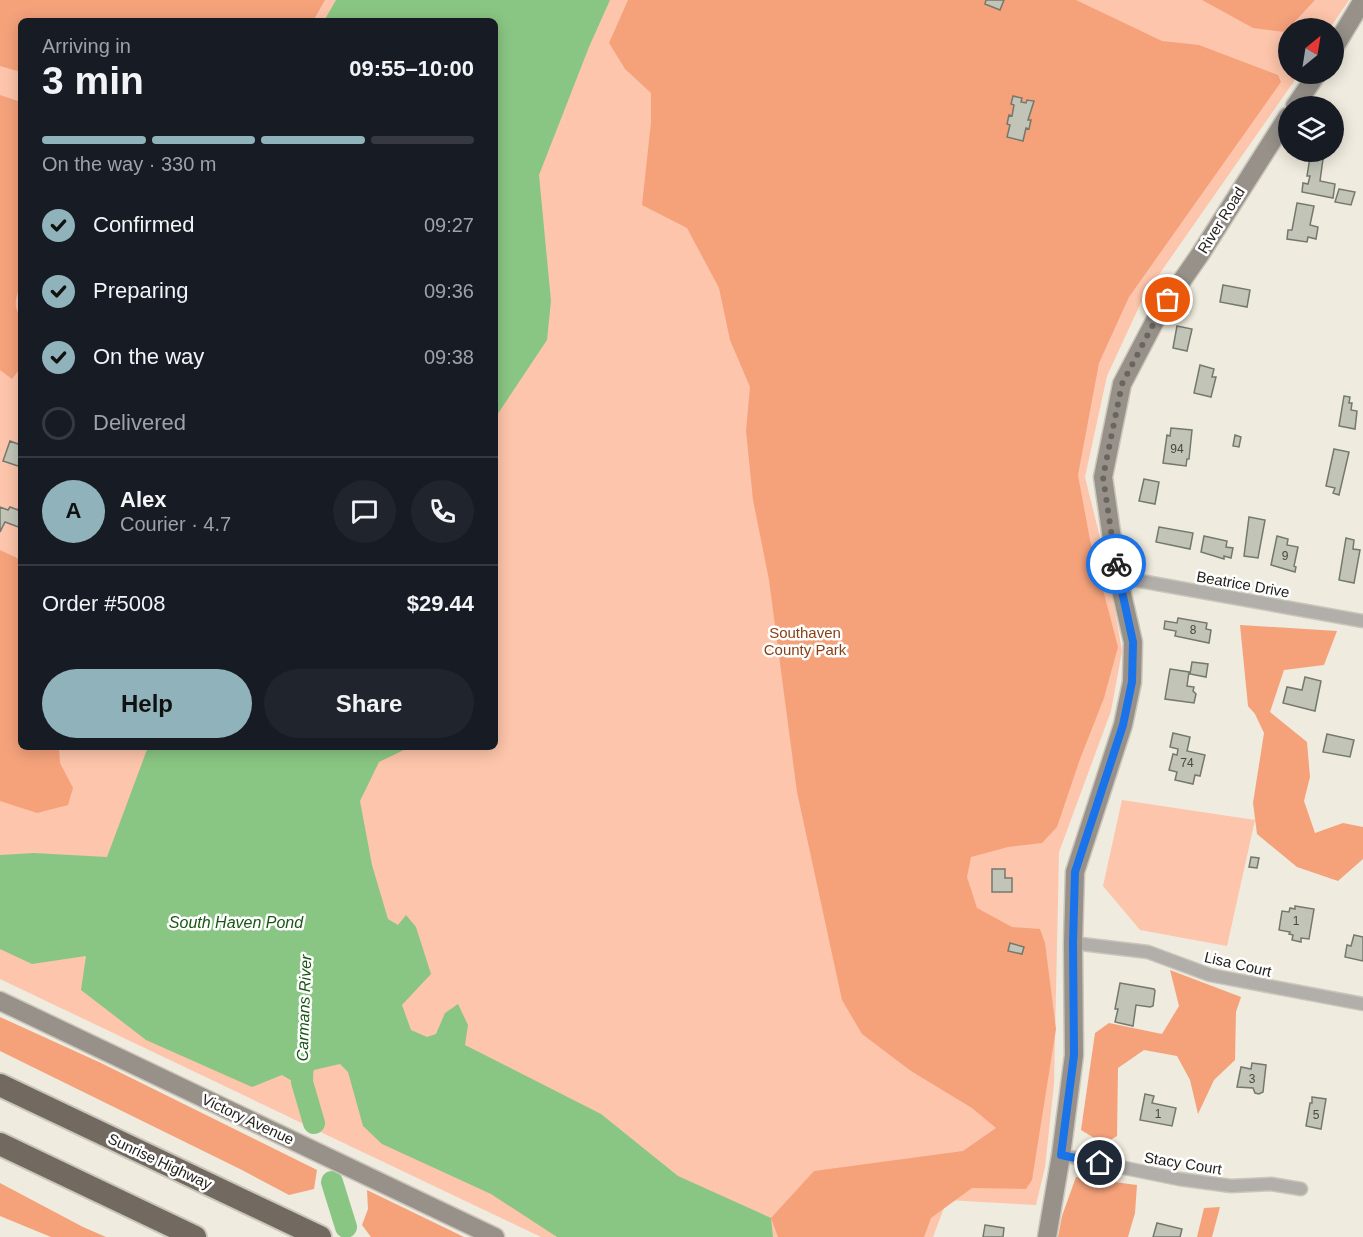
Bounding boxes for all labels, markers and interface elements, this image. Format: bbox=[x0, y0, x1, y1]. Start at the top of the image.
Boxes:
north arrow bbox=[1278, 18, 1344, 84]
map controls bbox=[1278, 18, 1344, 162]
text: Arriving in bbox=[42, 35, 131, 57]
text: 09:55–10:00 bbox=[349, 56, 474, 81]
text: 3 min bbox=[42, 59, 144, 102]
button: layers bbox=[1278, 96, 1344, 162]
text: On the way · 330 m bbox=[42, 153, 217, 175]
street label: River Road bbox=[1194, 184, 1248, 256]
icon: check bbox=[42, 209, 75, 242]
text: Confirmed bbox=[93, 212, 194, 237]
text: 09:27 bbox=[424, 214, 474, 236]
pin bbox=[1142, 274, 1193, 325]
icon: check bbox=[42, 275, 75, 308]
text: Preparing bbox=[93, 278, 188, 303]
text: 09:36 bbox=[424, 280, 474, 302]
icon: bag bbox=[1151, 283, 1184, 316]
icon: check bbox=[42, 341, 75, 374]
text: On the way bbox=[93, 344, 204, 369]
text: 09:38 bbox=[424, 346, 474, 368]
text: Delivered bbox=[93, 410, 186, 435]
house number: 94 bbox=[1170, 442, 1184, 456]
button: chat bbox=[333, 480, 396, 543]
button: phone bbox=[411, 480, 474, 543]
text: Alex bbox=[120, 487, 166, 512]
text: A bbox=[66, 498, 81, 523]
text: Courier · 4.7 bbox=[120, 513, 231, 535]
courier bbox=[1086, 534, 1146, 594]
icon: bike bbox=[1100, 548, 1133, 581]
house number: 9 bbox=[1282, 549, 1289, 563]
street label: Beatrice Drive bbox=[1195, 567, 1291, 601]
text: Order #5008 bbox=[42, 591, 166, 616]
text: $29.44 bbox=[407, 591, 474, 616]
house number: 8 bbox=[1190, 623, 1197, 637]
park label: Southaven County Park bbox=[764, 624, 847, 658]
button: Help bbox=[42, 669, 252, 738]
button: Share bbox=[264, 669, 474, 738]
house number: 74 bbox=[1180, 756, 1194, 770]
water label: South Haven Pond bbox=[169, 914, 304, 931]
house number: 1 bbox=[1293, 914, 1300, 928]
street label: Lisa Court bbox=[1203, 948, 1274, 980]
water label: Carmans River bbox=[294, 954, 314, 1062]
house number: 3 bbox=[1249, 1072, 1256, 1086]
street label: Victory Avenue bbox=[199, 1090, 297, 1148]
house number: 1 bbox=[1155, 1107, 1162, 1121]
house number: 5 bbox=[1313, 1108, 1320, 1122]
street label: Sunrise Highway bbox=[105, 1130, 215, 1193]
pin bbox=[1074, 1137, 1125, 1188]
icon: home bbox=[1083, 1146, 1116, 1179]
street label: Stacy Court bbox=[1143, 1148, 1224, 1178]

